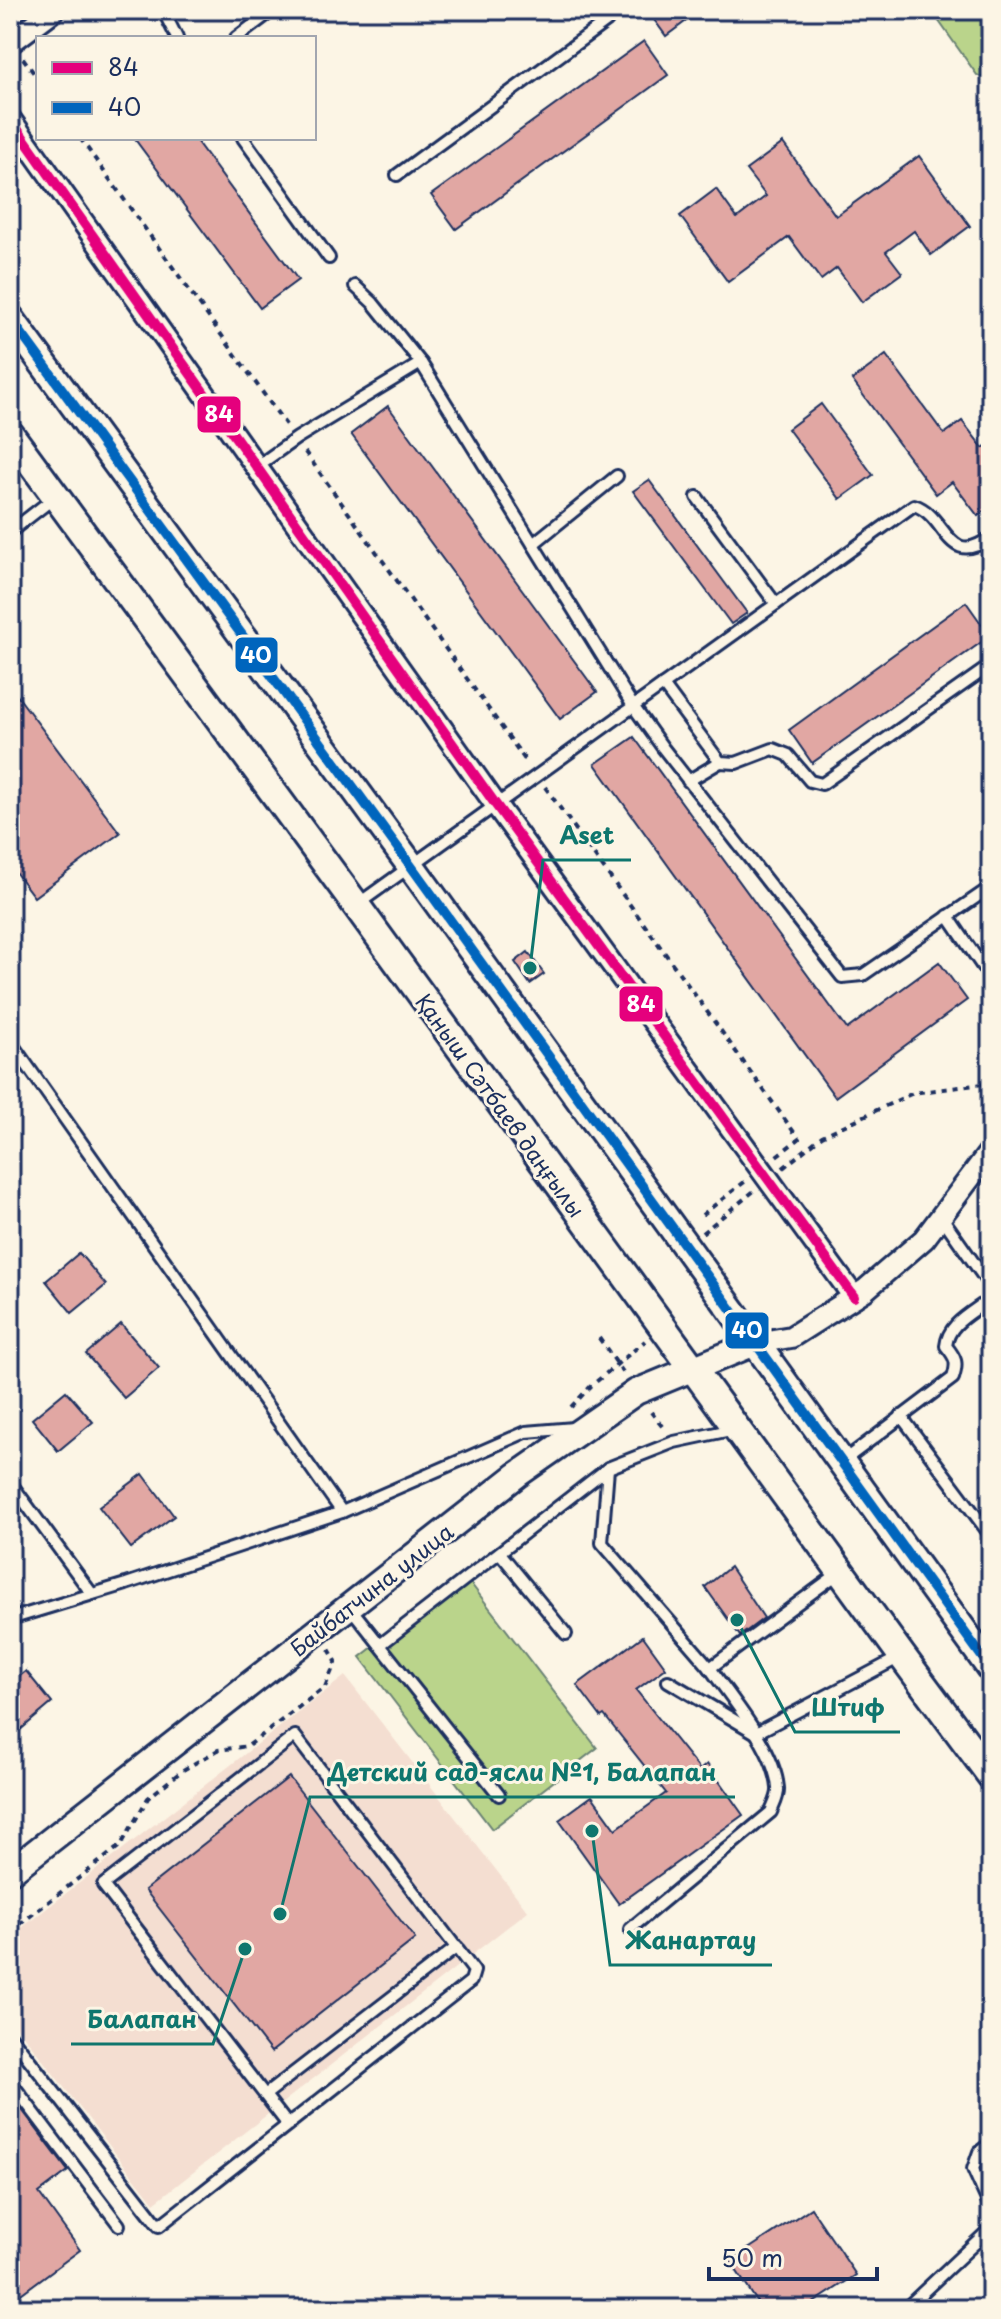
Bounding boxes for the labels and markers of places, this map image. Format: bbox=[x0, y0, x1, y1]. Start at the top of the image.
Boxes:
callout: Aset bbox=[543, 812, 631, 860]
callout: Штиф bbox=[795, 1684, 900, 1732]
callout: Детский сад-ясли №1, Балапан bbox=[310, 1749, 735, 1797]
callout: Жанартау bbox=[610, 1917, 772, 1965]
callout: Балапан bbox=[71, 1996, 213, 2044]

